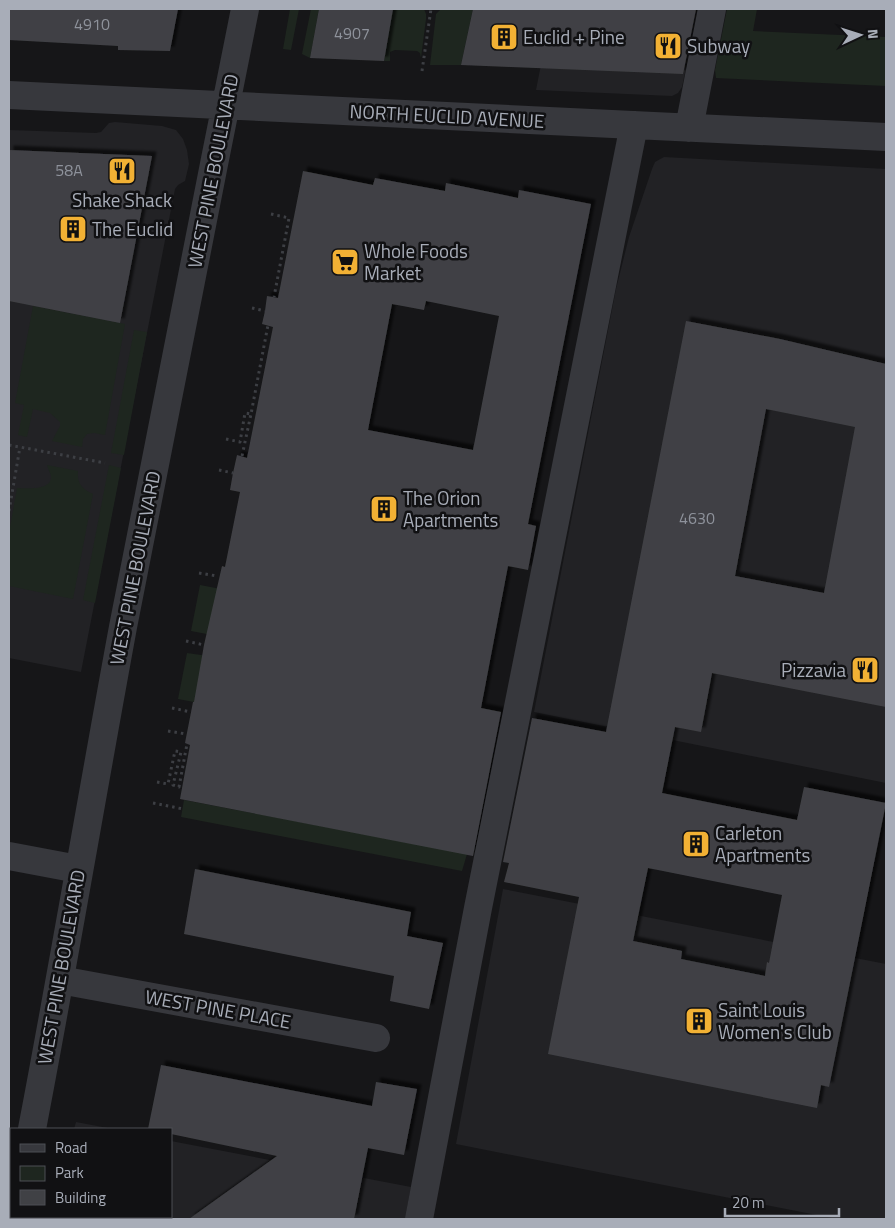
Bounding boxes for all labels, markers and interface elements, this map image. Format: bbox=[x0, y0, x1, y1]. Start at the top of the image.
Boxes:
north arrow bbox=[835, 10, 885, 60]
house number: 4910 bbox=[74, 12, 110, 36]
house number: 4907 bbox=[334, 21, 370, 45]
building icon: Euclid + Pine bbox=[489, 22, 519, 52]
place label: Euclid + Pine bbox=[523, 22, 625, 51]
text: N bbox=[863, 28, 884, 40]
restaurant icon: Subway bbox=[653, 31, 683, 61]
place label: Subway bbox=[687, 31, 750, 60]
street label: WEST PINE BOULEVARD bbox=[179, 71, 246, 270]
street label: NORTH EUCLID AVENUE bbox=[349, 96, 545, 135]
restaurant icon: Shake Shack bbox=[107, 156, 137, 186]
house number: 58A bbox=[55, 158, 83, 182]
place label: Shake Shack bbox=[72, 185, 172, 214]
building icon: The Euclid bbox=[58, 214, 88, 244]
place label: The Euclid bbox=[92, 214, 173, 243]
place label: Whole Foods Market bbox=[364, 236, 468, 287]
supermarket icon: Whole Foods Market bbox=[330, 247, 360, 277]
street label: WEST PINE BOULEVARD bbox=[101, 468, 168, 667]
place label: The Orion Apartments bbox=[403, 483, 498, 534]
building icon: The Orion Apartments bbox=[369, 494, 399, 524]
house number: 4630 bbox=[679, 506, 715, 530]
place label: Pizzavia bbox=[781, 655, 846, 684]
restaurant icon: Pizzavia bbox=[850, 655, 880, 685]
place label: Carleton Apartments bbox=[715, 818, 810, 869]
building icon: Carleton Apartments bbox=[681, 829, 711, 859]
street label: WEST PINE BOULEVARD bbox=[29, 867, 92, 1067]
street label: WEST PINE PLACE bbox=[143, 981, 293, 1036]
place label: Saint Louis Women's Club bbox=[718, 995, 832, 1046]
building icon: Saint Louis Women's Club bbox=[684, 1006, 714, 1036]
legend bbox=[10, 1128, 172, 1218]
text: Road bbox=[55, 1136, 87, 1159]
text: Park bbox=[55, 1161, 84, 1184]
text: Building bbox=[55, 1186, 106, 1209]
scale bar bbox=[725, 1186, 839, 1218]
text: 20 m bbox=[732, 1191, 765, 1214]

